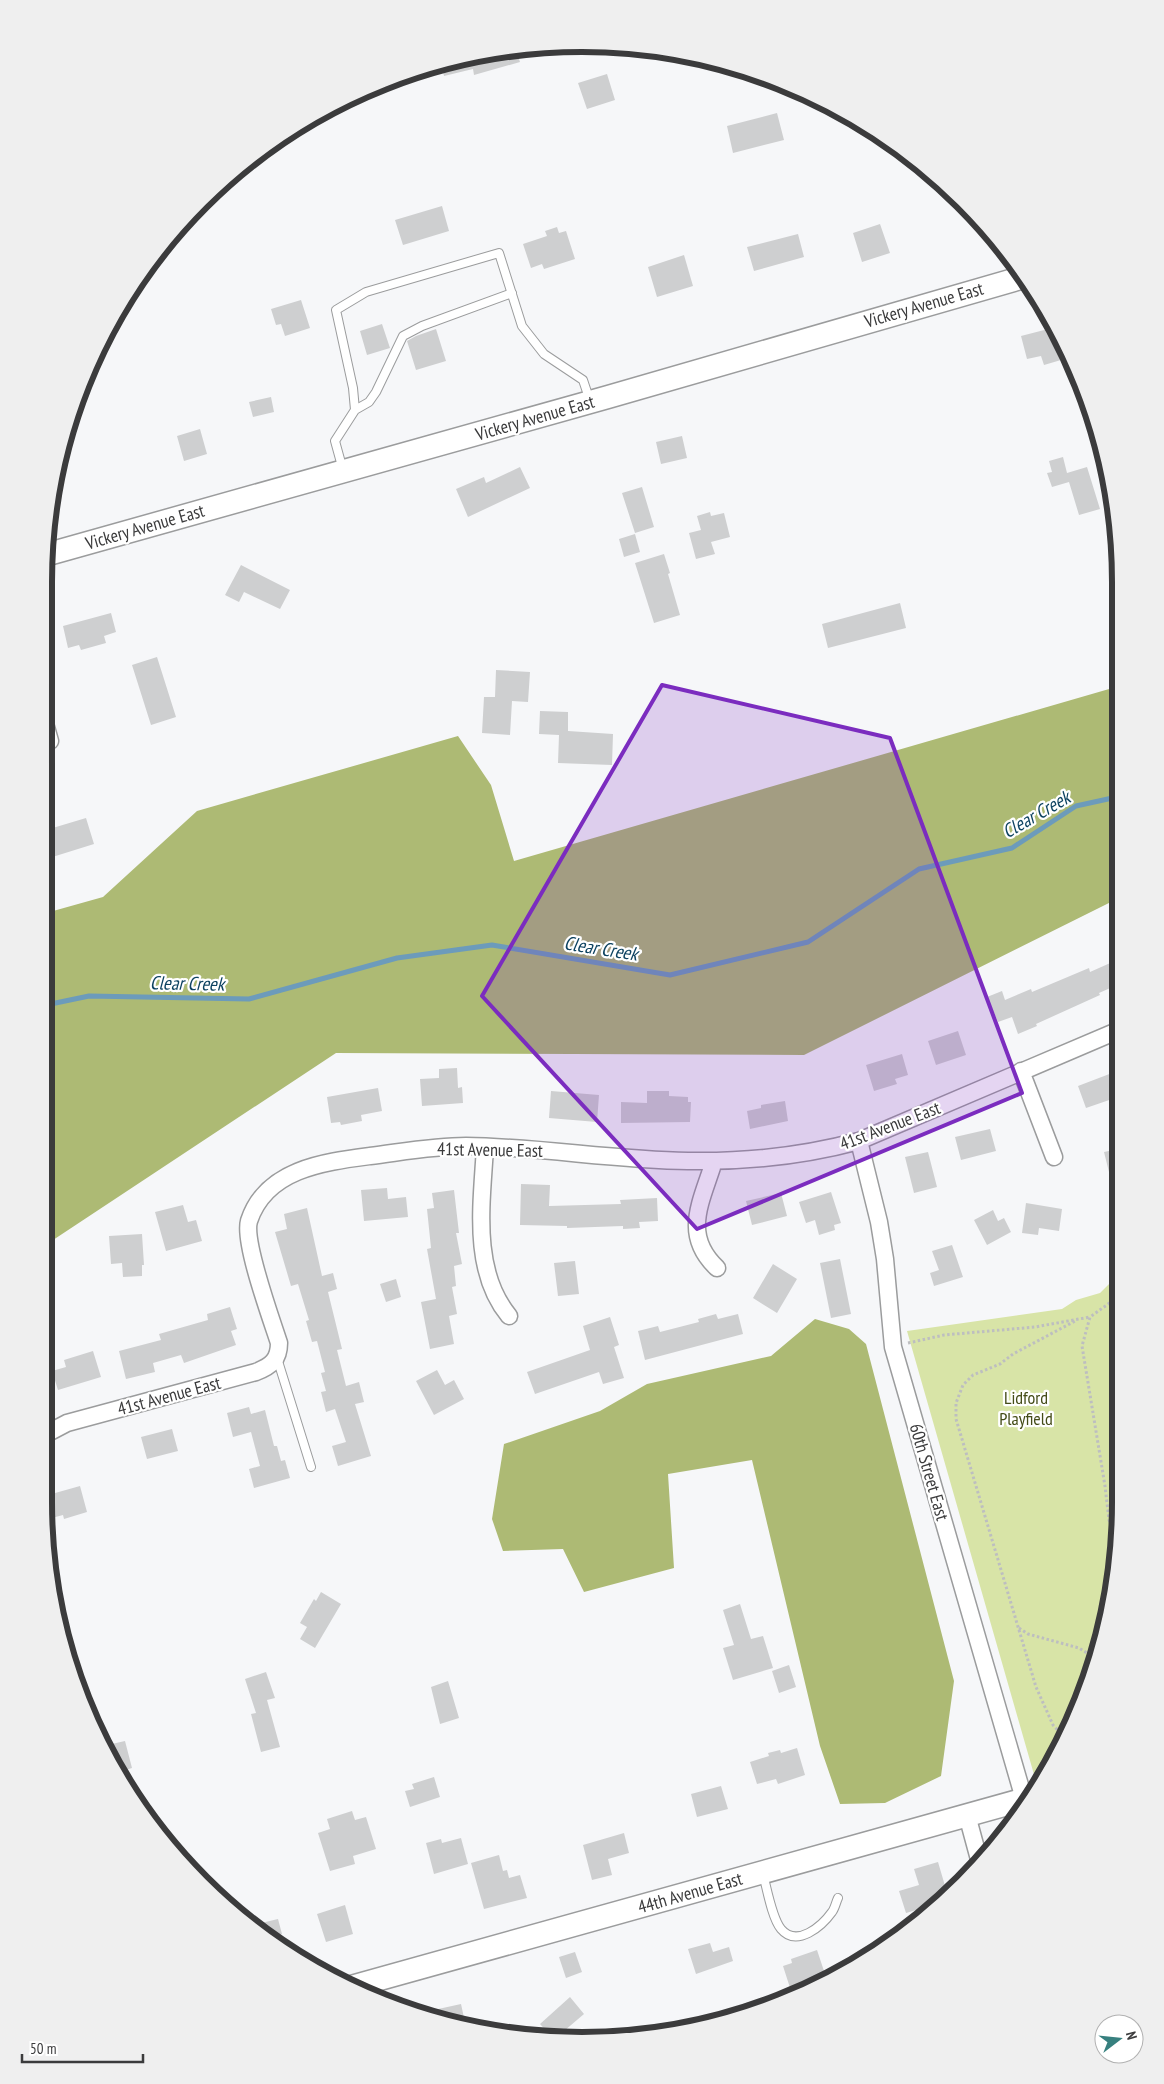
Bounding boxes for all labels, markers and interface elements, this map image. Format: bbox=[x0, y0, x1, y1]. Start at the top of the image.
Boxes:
street label: Vickery Avenue East bbox=[861, 277, 986, 333]
street label: Vickery Avenue East bbox=[472, 390, 597, 446]
street label: Vickery Avenue East bbox=[82, 499, 207, 555]
water label: Clear Creek bbox=[998, 784, 1076, 843]
water label: Clear Creek bbox=[562, 930, 642, 966]
water label: Clear Creek bbox=[150, 970, 227, 996]
street label: 41st Avenue East bbox=[836, 1096, 943, 1155]
street label: 41st Avenue East bbox=[437, 1137, 543, 1162]
street label: 41st Avenue East bbox=[115, 1371, 223, 1420]
park label: Lidford Playfield bbox=[999, 1386, 1053, 1430]
street label: 60th Street East bbox=[905, 1421, 954, 1523]
street label: 44th Avenue East bbox=[635, 1867, 745, 1918]
north arrow bbox=[1094, 2014, 1144, 2064]
text: N bbox=[1122, 2029, 1141, 2042]
scale bar bbox=[22, 2032, 144, 2064]
text: 50 m bbox=[30, 2039, 56, 2058]

